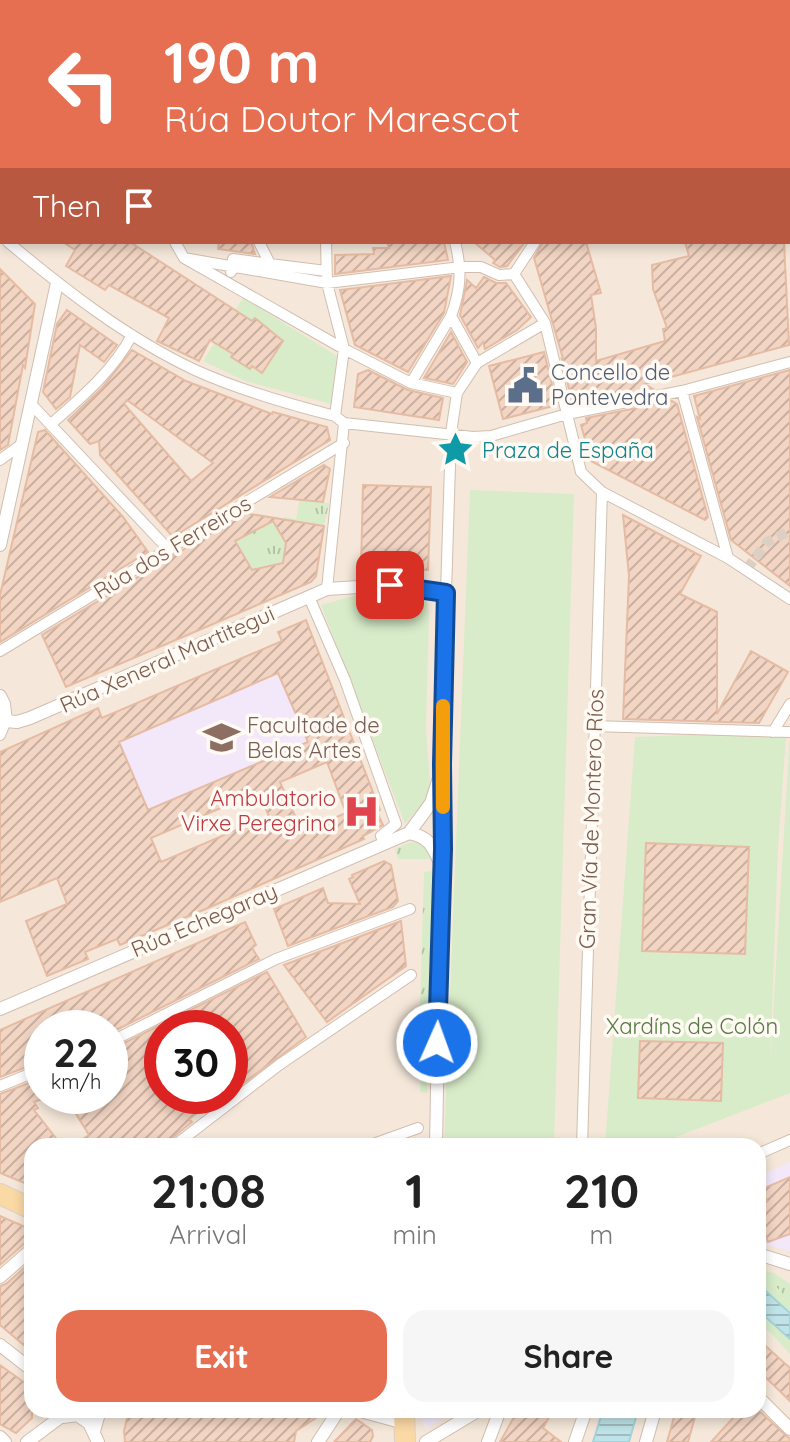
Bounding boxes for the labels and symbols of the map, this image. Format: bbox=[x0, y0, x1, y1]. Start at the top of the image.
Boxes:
place label: Concello de Pontevedra bbox=[551, 358, 670, 411]
public building icon: Concello de Pontevedra bbox=[506, 366, 544, 404]
place icon: Praza de España bbox=[437, 431, 475, 469]
place label: Praza de España bbox=[482, 436, 654, 464]
street label: Rúa dos Ferreiros bbox=[88, 489, 256, 605]
pin bbox=[356, 551, 424, 619]
street label: Rúa Xeneral Martitegui bbox=[55, 599, 279, 719]
street label: Gran Vía de Montero Ríos bbox=[572, 688, 610, 950]
place label: Facultade de Belas Artes bbox=[247, 711, 380, 764]
school or university icon: Facultade de Belas Artes bbox=[202, 719, 240, 757]
place label: Ambulatorio Virxe Peregrina bbox=[181, 784, 336, 837]
hospital icon: Ambulatorio Virxe Peregrina bbox=[343, 792, 381, 830]
street label: Rúa Echegaray bbox=[127, 877, 281, 963]
position arrow bbox=[395, 1001, 479, 1085]
speed limit sign: 30 bbox=[144, 1010, 248, 1114]
park label: Xardíns de Colón bbox=[606, 1012, 778, 1040]

